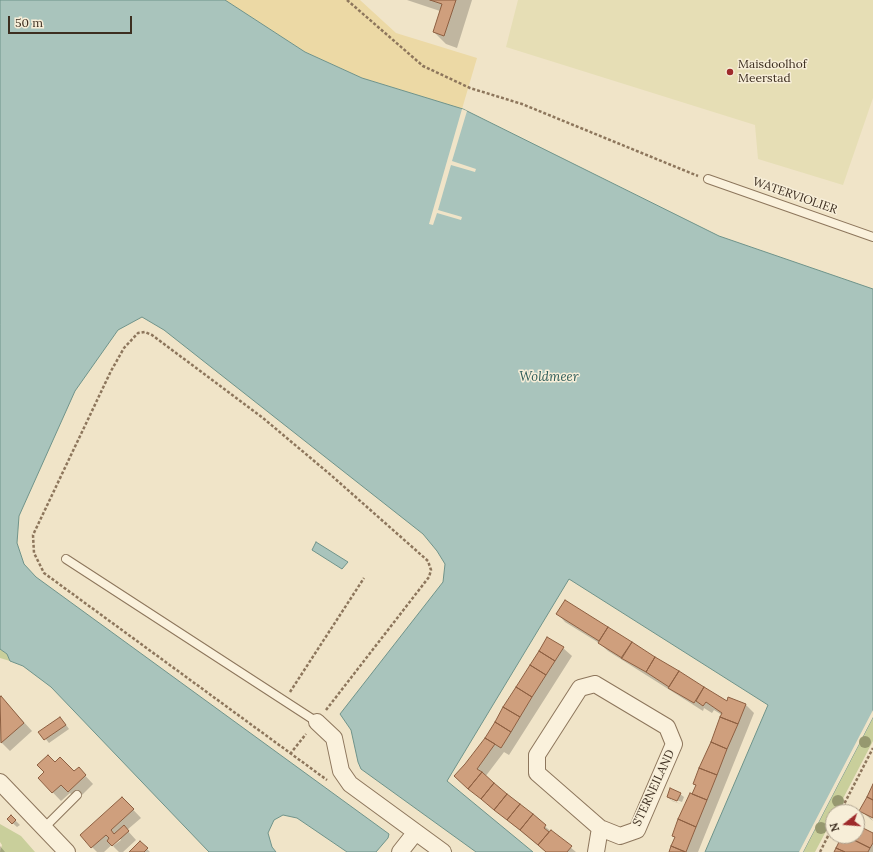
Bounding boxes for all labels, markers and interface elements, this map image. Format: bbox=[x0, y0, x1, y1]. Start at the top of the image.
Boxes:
scale bar bbox=[10, 8, 134, 34]
text: 50 m bbox=[15, 15, 43, 30]
place label: Maisdoolhof Meerstad bbox=[738, 58, 807, 86]
marker: Maisdoolhof Meerstad bbox=[725, 67, 735, 77]
street label: WATERVIOLIER bbox=[751, 175, 839, 217]
water label: Woldmeer bbox=[519, 369, 579, 385]
street label: STERNEILAND bbox=[630, 747, 678, 829]
north arrow bbox=[825, 804, 865, 844]
text: N bbox=[827, 821, 842, 833]

